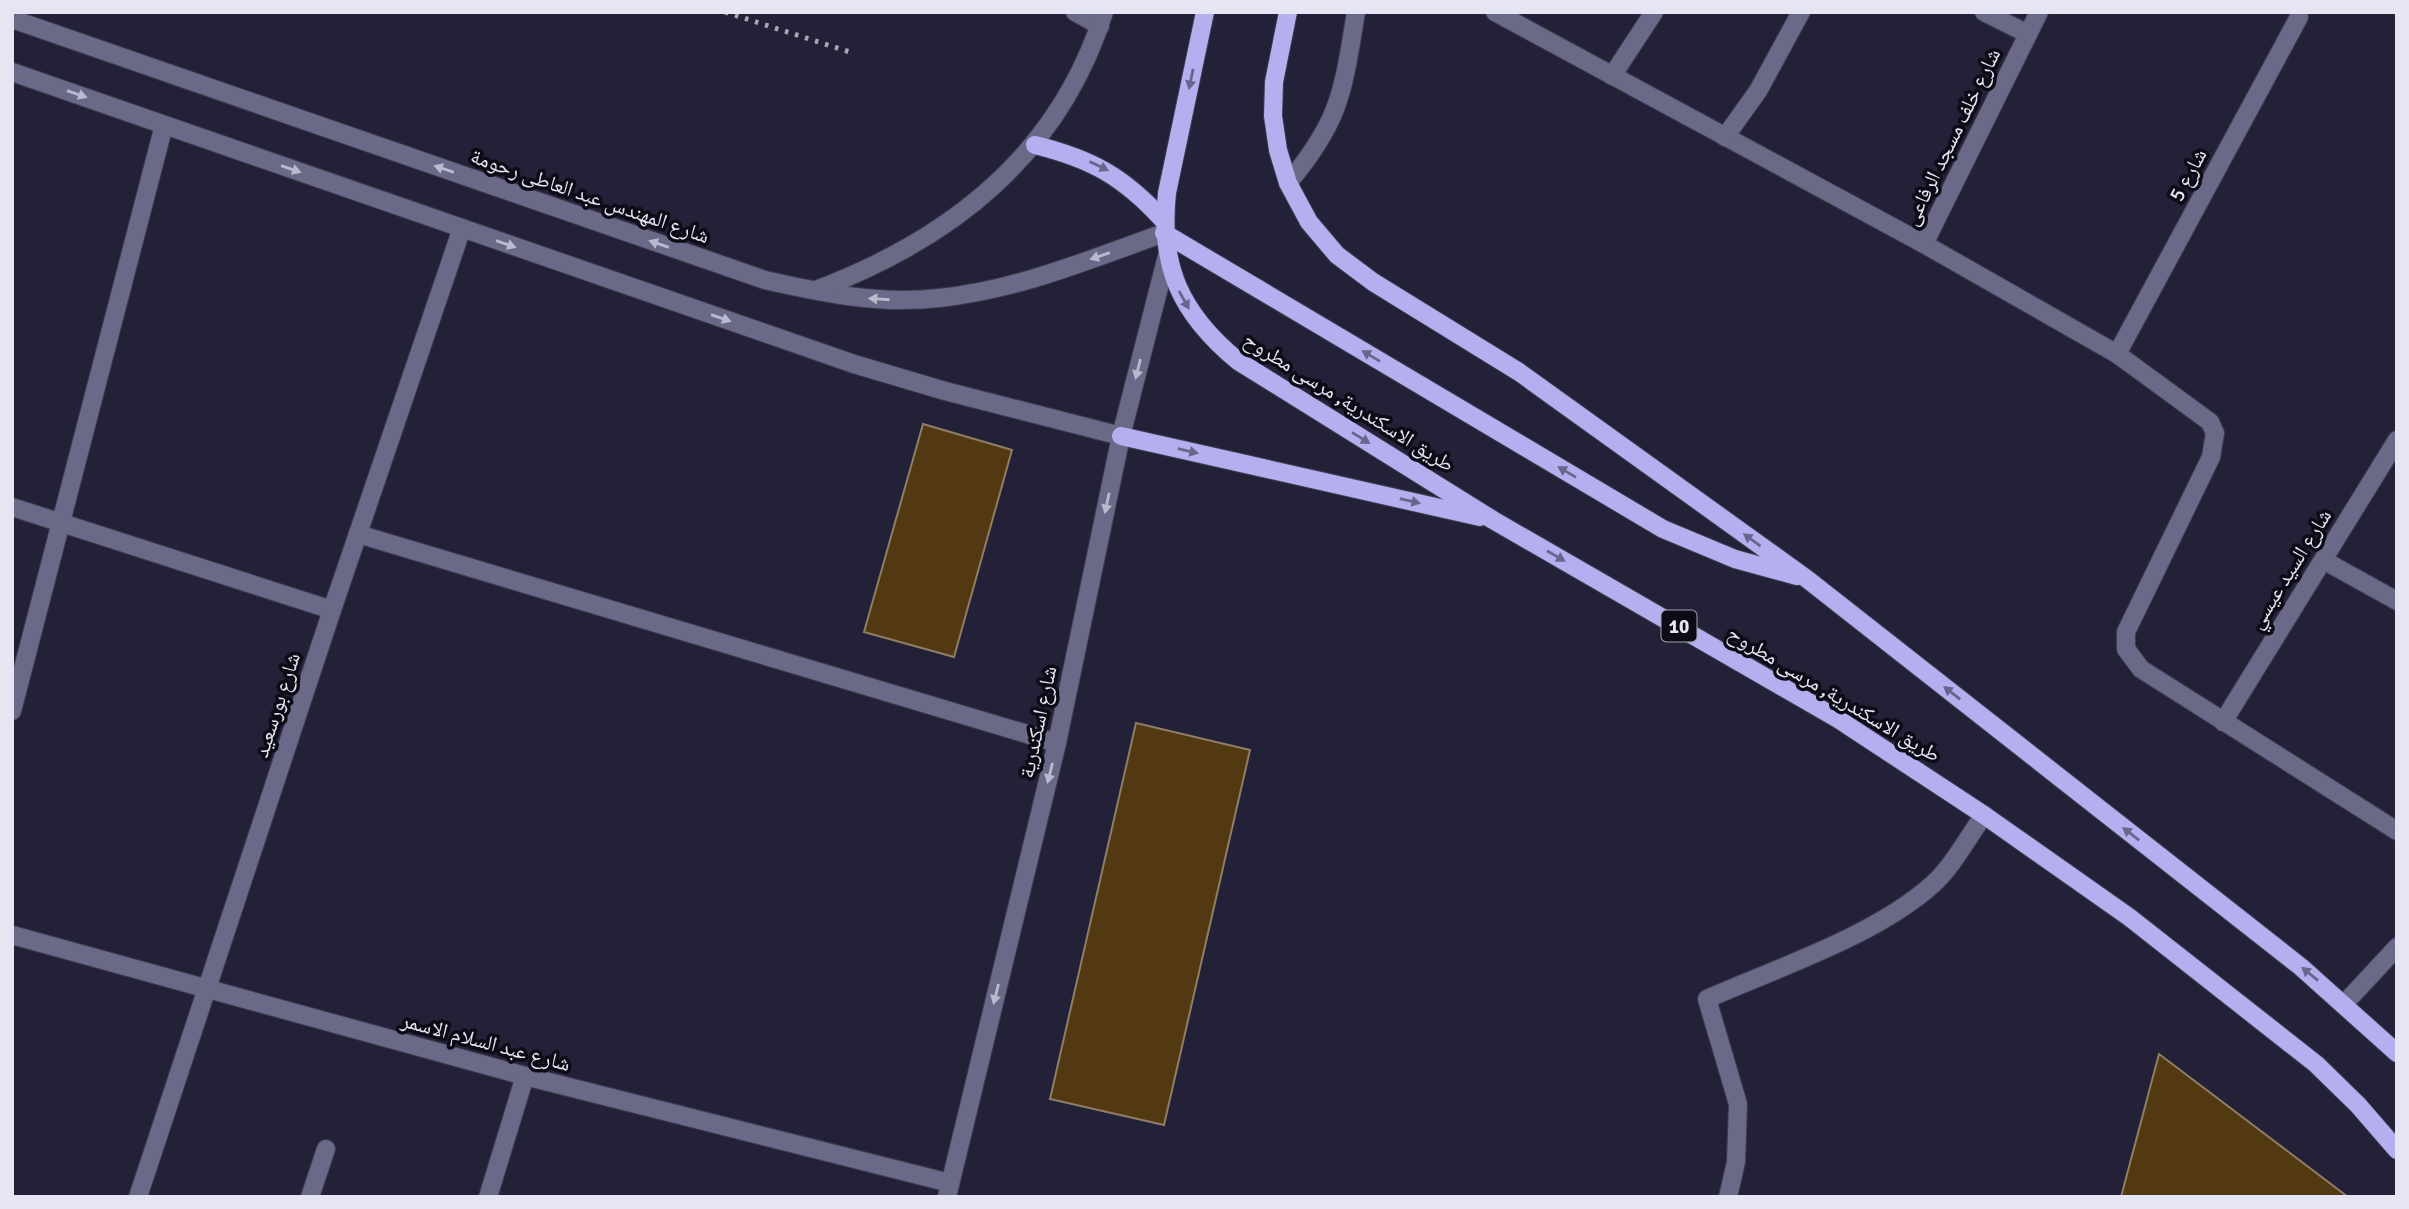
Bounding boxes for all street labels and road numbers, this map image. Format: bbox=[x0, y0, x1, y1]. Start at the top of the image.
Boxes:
street label: شارع خلف مسجد الرفاعى bbox=[1898, 44, 2006, 230]
street label: شارع المهندس عبد العاطى رحومة bbox=[467, 143, 713, 249]
street label: شارع 5 bbox=[2163, 144, 2213, 206]
street label: طريق الاسكندرية, مرسى مطروح bbox=[1239, 326, 1459, 478]
street label: شارع السيد عيسي bbox=[2243, 504, 2340, 636]
road number: 10 bbox=[1662, 610, 1696, 642]
street label: طريق الاسكندرية, مرسى مطروح bbox=[1723, 620, 1945, 768]
street label: شارع بورسعيد bbox=[248, 649, 306, 761]
street label: شارع اسكندرية bbox=[1013, 664, 1063, 780]
street label: شارع عبد السلام الاسمر bbox=[397, 1007, 573, 1078]

